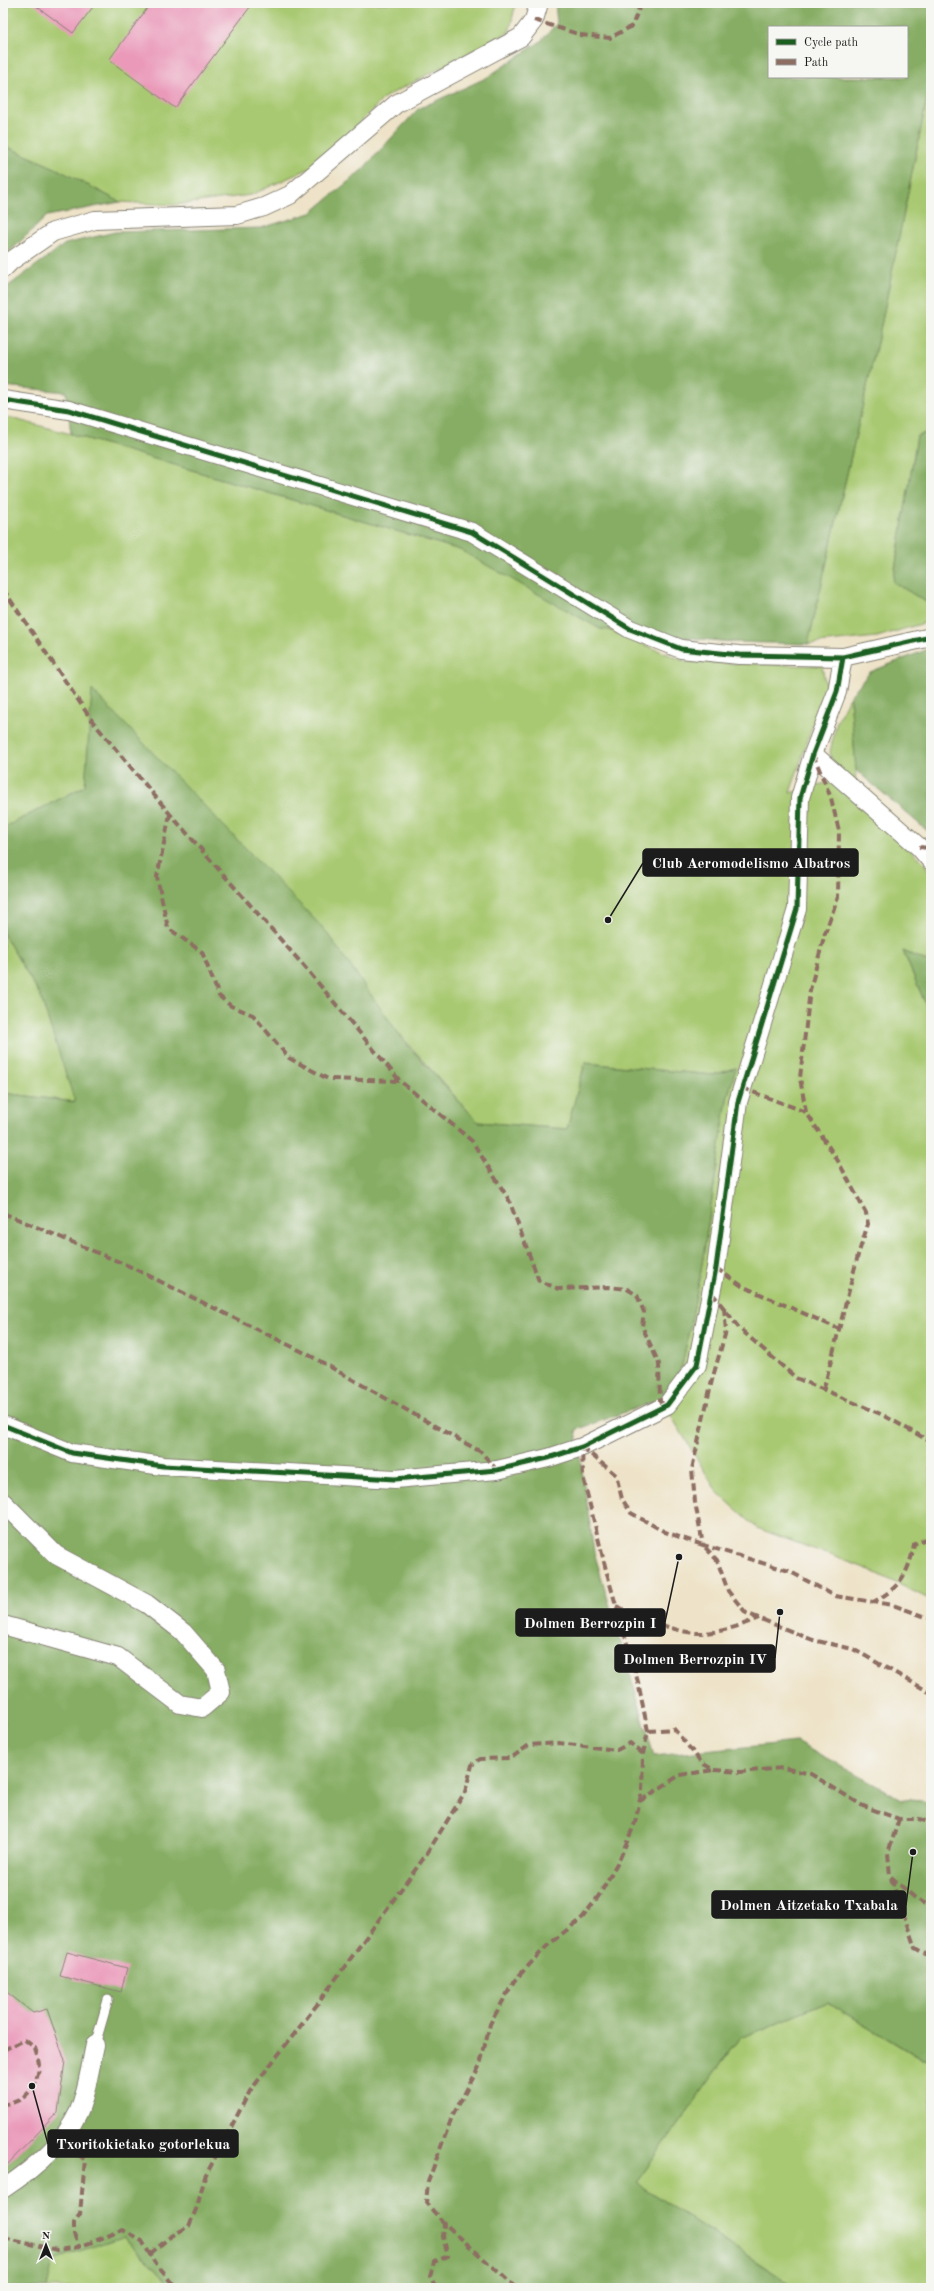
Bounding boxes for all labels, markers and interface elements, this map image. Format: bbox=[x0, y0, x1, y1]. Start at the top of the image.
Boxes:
legend bbox=[768, 26, 908, 78]
text: Cycle path bbox=[804, 37, 859, 49]
text: Path bbox=[804, 57, 829, 69]
callout: Club Aeromodelismo Albatros bbox=[643, 849, 858, 876]
text: Club Aeromodelismo Albatros bbox=[652, 857, 850, 872]
callout: Dolmen Berrozpin I bbox=[516, 1609, 665, 1636]
text: Dolmen Berrozpin I bbox=[524, 1617, 656, 1632]
callout: Dolmen Berrozpin IV bbox=[615, 1645, 775, 1672]
text: Dolmen Berrozpin IV bbox=[623, 1653, 767, 1668]
callout: Dolmen Aitzetako Txabala bbox=[712, 1891, 906, 1918]
text: Dolmen Aitzetako Txabala bbox=[720, 1899, 898, 1914]
callout: Txoritokietako gotorlekua bbox=[48, 2130, 238, 2157]
text: Txoritokietako gotorlekua bbox=[56, 2138, 230, 2153]
north arrow bbox=[26, 2225, 66, 2265]
text: N bbox=[42, 2231, 51, 2242]

